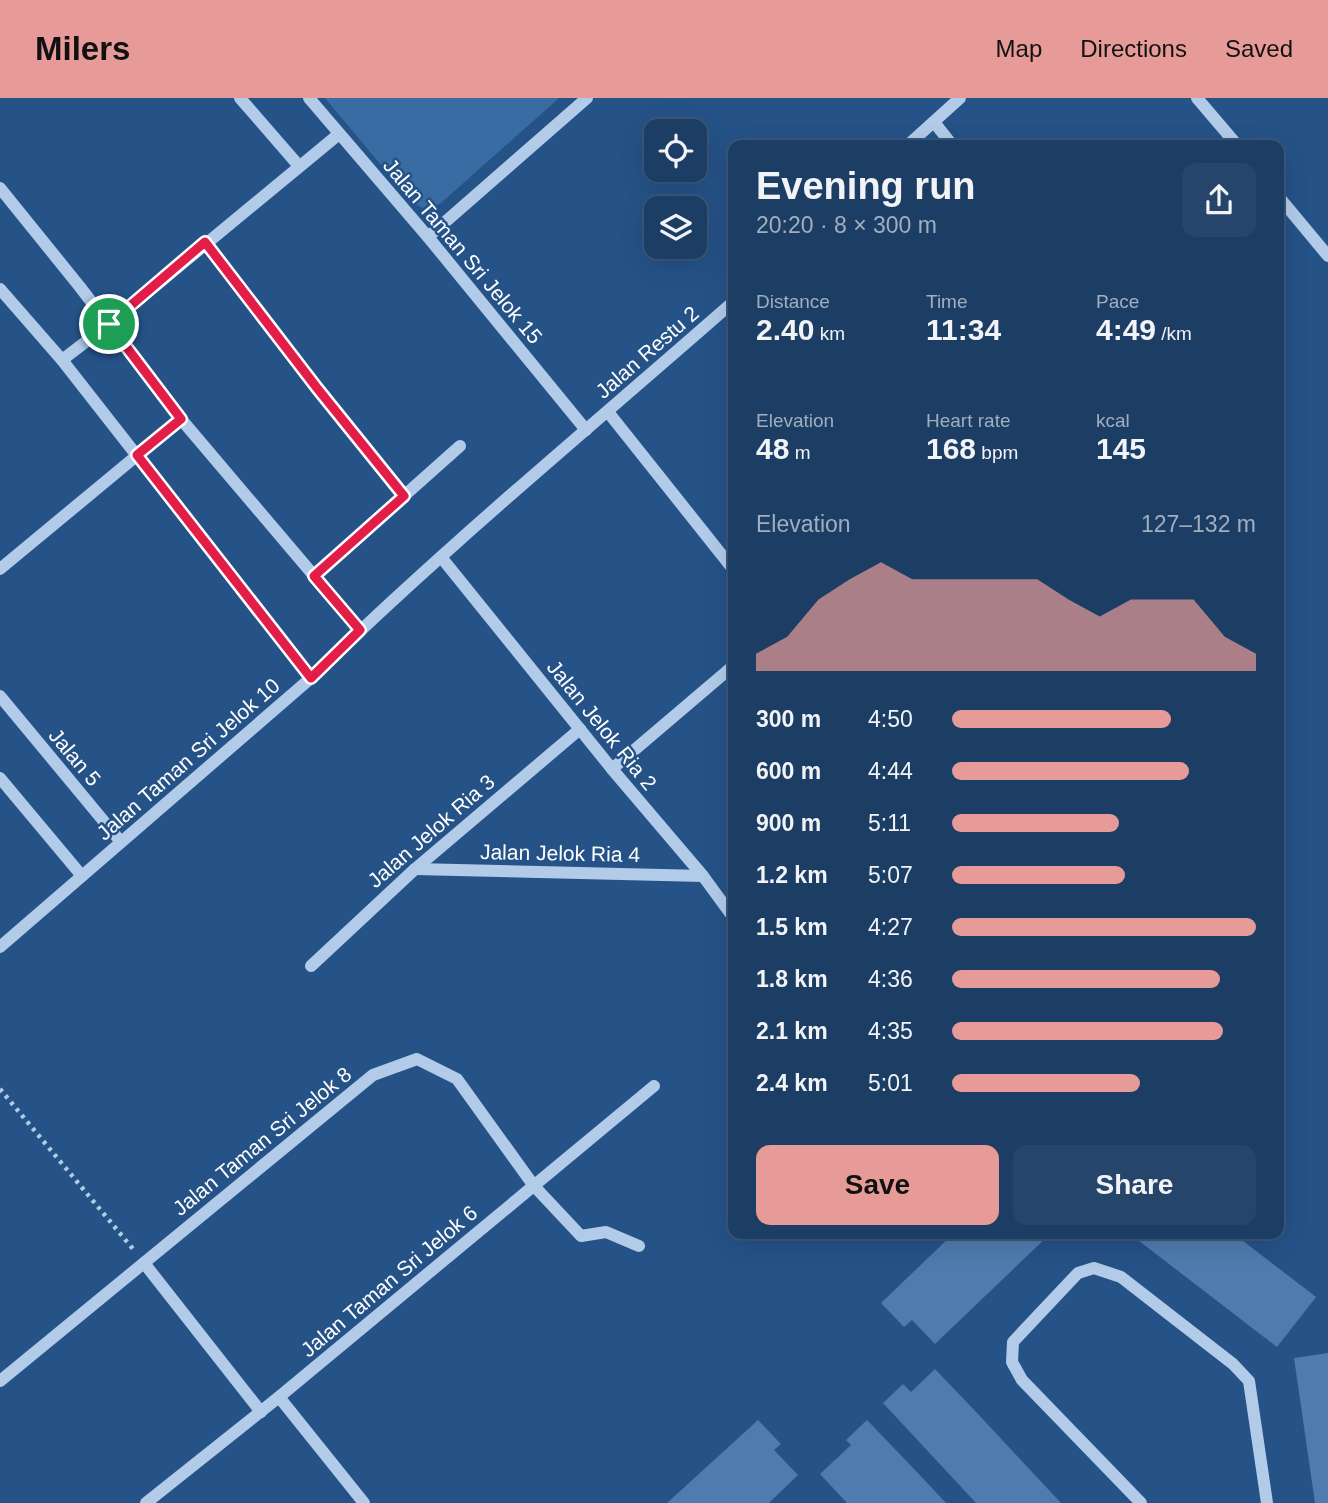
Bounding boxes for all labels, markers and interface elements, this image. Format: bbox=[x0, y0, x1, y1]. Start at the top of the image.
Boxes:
text: Milers bbox=[35, 30, 130, 67]
text: Map bbox=[996, 35, 1042, 62]
text: Directions bbox=[1080, 35, 1187, 62]
text: Saved bbox=[1225, 35, 1293, 62]
map controls bbox=[644, 119, 707, 259]
button: locate bbox=[644, 119, 707, 182]
street label: Jalan Taman Sri Jelok 15 bbox=[379, 154, 547, 348]
button: share bbox=[1182, 163, 1256, 237]
text: Evening run bbox=[756, 165, 976, 207]
button: layers bbox=[644, 196, 707, 259]
text: 20:20 · 8 × 300 m bbox=[756, 212, 937, 238]
text: Distance bbox=[756, 291, 830, 312]
text: Time bbox=[926, 291, 968, 312]
text: Pace bbox=[1096, 291, 1139, 312]
pin bbox=[79, 294, 139, 354]
street label: Jalan Restu 2 bbox=[591, 301, 703, 403]
icon: arrive bbox=[90, 305, 128, 343]
text: 2.40 bbox=[756, 313, 814, 346]
text: 11:34 bbox=[926, 313, 1001, 346]
text: 4:49 bbox=[1096, 313, 1156, 346]
text: km bbox=[814, 323, 845, 344]
text: /km bbox=[1156, 323, 1192, 344]
text: Elevation bbox=[756, 410, 834, 431]
text: Heart rate bbox=[926, 410, 1010, 431]
text: kcal bbox=[1096, 410, 1130, 431]
text: 48 bbox=[756, 432, 789, 465]
text: 168 bbox=[926, 432, 976, 465]
text: 145 bbox=[1096, 432, 1146, 465]
text: m bbox=[789, 442, 810, 463]
text: bpm bbox=[976, 442, 1018, 463]
text: Elevation bbox=[756, 511, 851, 537]
text: 127–132 m bbox=[1141, 511, 1256, 537]
street label: Jalan Jelok Ria 2 bbox=[543, 656, 661, 794]
street label: Jalan Taman Sri Jelok 10 bbox=[92, 673, 284, 845]
text: 300 m bbox=[756, 706, 821, 732]
text: 4:50 bbox=[868, 706, 913, 732]
street label: Jalan 5 bbox=[44, 724, 106, 790]
text: 600 m bbox=[756, 758, 821, 784]
text: 4:44 bbox=[868, 758, 913, 784]
street label: Jalan Jelok Ria 3 bbox=[363, 770, 499, 892]
text: 900 m bbox=[756, 810, 821, 836]
text: 5:11 bbox=[868, 810, 911, 836]
street label: Jalan Jelok Ria 4 bbox=[480, 840, 640, 866]
text: 1.2 km bbox=[756, 862, 828, 888]
text: 5:07 bbox=[868, 862, 913, 888]
text: 1.5 km bbox=[756, 914, 828, 940]
text: 4:27 bbox=[868, 914, 913, 940]
text: 1.8 km bbox=[756, 966, 828, 992]
text: 4:36 bbox=[868, 966, 913, 992]
text: 2.1 km bbox=[756, 1018, 828, 1044]
text: 4:35 bbox=[868, 1018, 913, 1044]
street label: Jalan Taman Sri Jelok 8 bbox=[168, 1062, 356, 1220]
text: 2.4 km bbox=[756, 1070, 828, 1096]
text: 5:01 bbox=[868, 1070, 913, 1096]
button: Save bbox=[756, 1145, 999, 1225]
button: Share bbox=[1013, 1145, 1256, 1225]
street label: Jalan Taman Sri Jelok 6 bbox=[296, 1201, 482, 1361]

